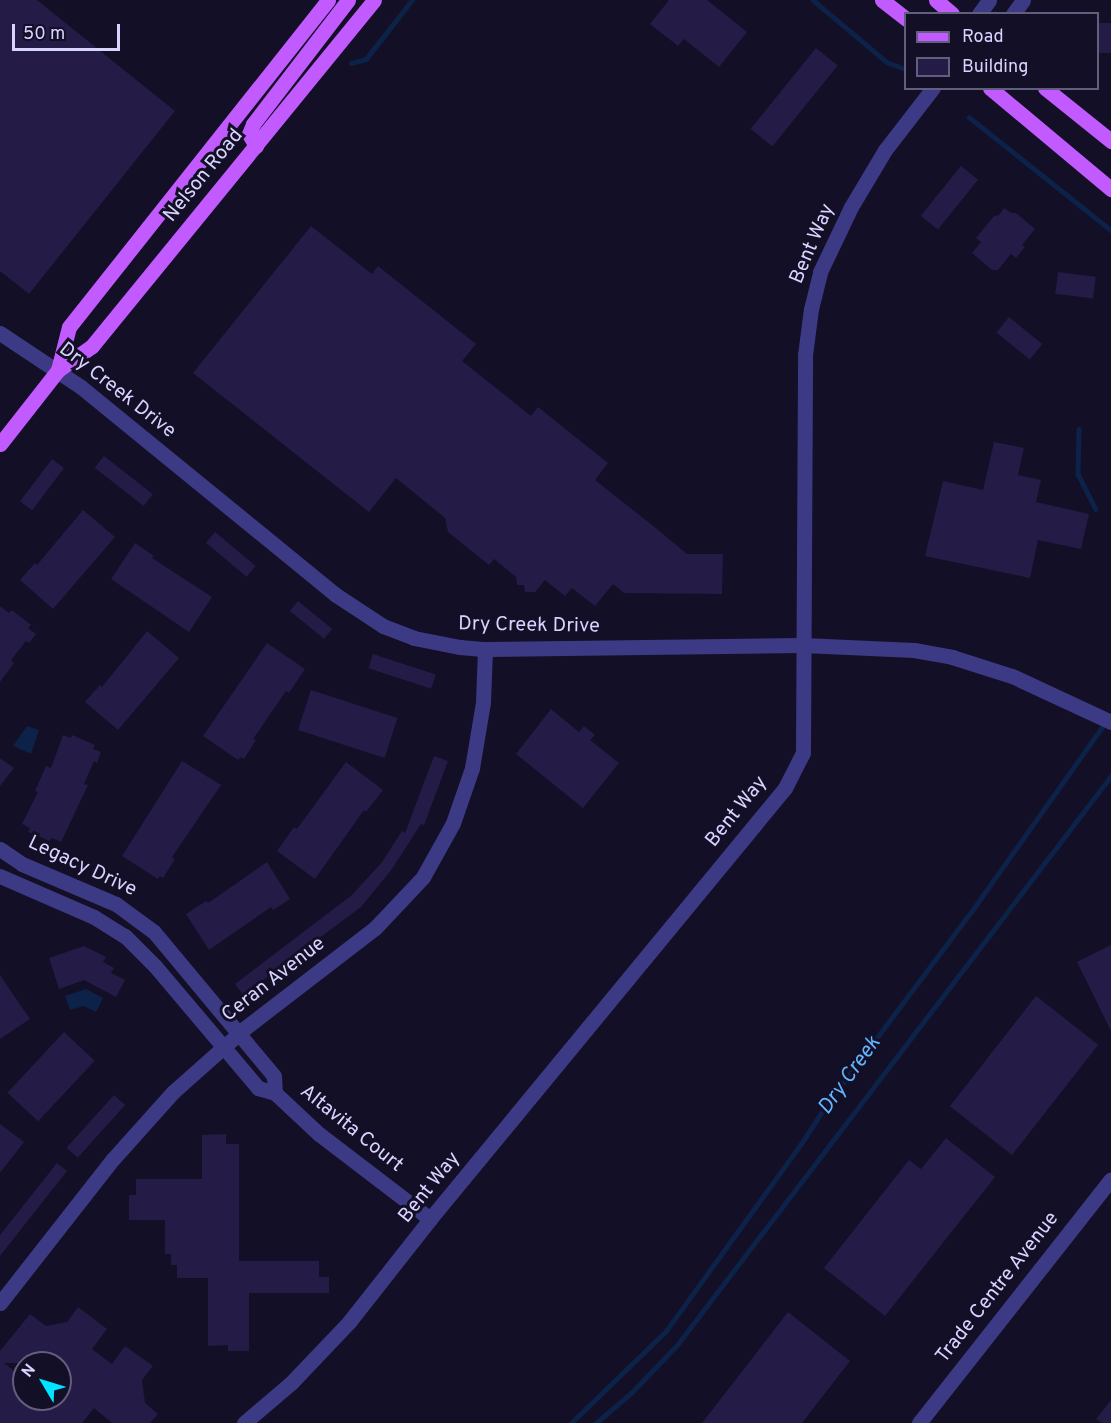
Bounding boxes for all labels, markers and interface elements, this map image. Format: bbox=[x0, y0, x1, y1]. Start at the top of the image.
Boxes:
scale bar bbox=[15, 12, 123, 50]
legend bbox=[904, 12, 1099, 90]
text: 50 m bbox=[23, 23, 65, 46]
text: Road bbox=[962, 26, 1004, 49]
text: Building bbox=[962, 56, 1028, 79]
street label: Nelson Road bbox=[159, 125, 249, 227]
street label: Bent Way bbox=[785, 200, 841, 288]
street label: Dry Creek Drive bbox=[54, 338, 180, 444]
street label: Dry Creek Drive bbox=[458, 613, 600, 639]
street label: Bent Way bbox=[701, 771, 773, 853]
street label: Legacy Drive bbox=[24, 831, 140, 903]
street label: Ceran Avenue bbox=[217, 932, 331, 1028]
water label: Dry Creek bbox=[813, 1032, 887, 1120]
street label: Altavita Court bbox=[295, 1080, 407, 1178]
street label: Bent Way bbox=[394, 1147, 466, 1229]
street label: Trade Centre Avenue bbox=[931, 1207, 1065, 1369]
north arrow bbox=[12, 1351, 72, 1411]
text: N bbox=[18, 1360, 41, 1382]

